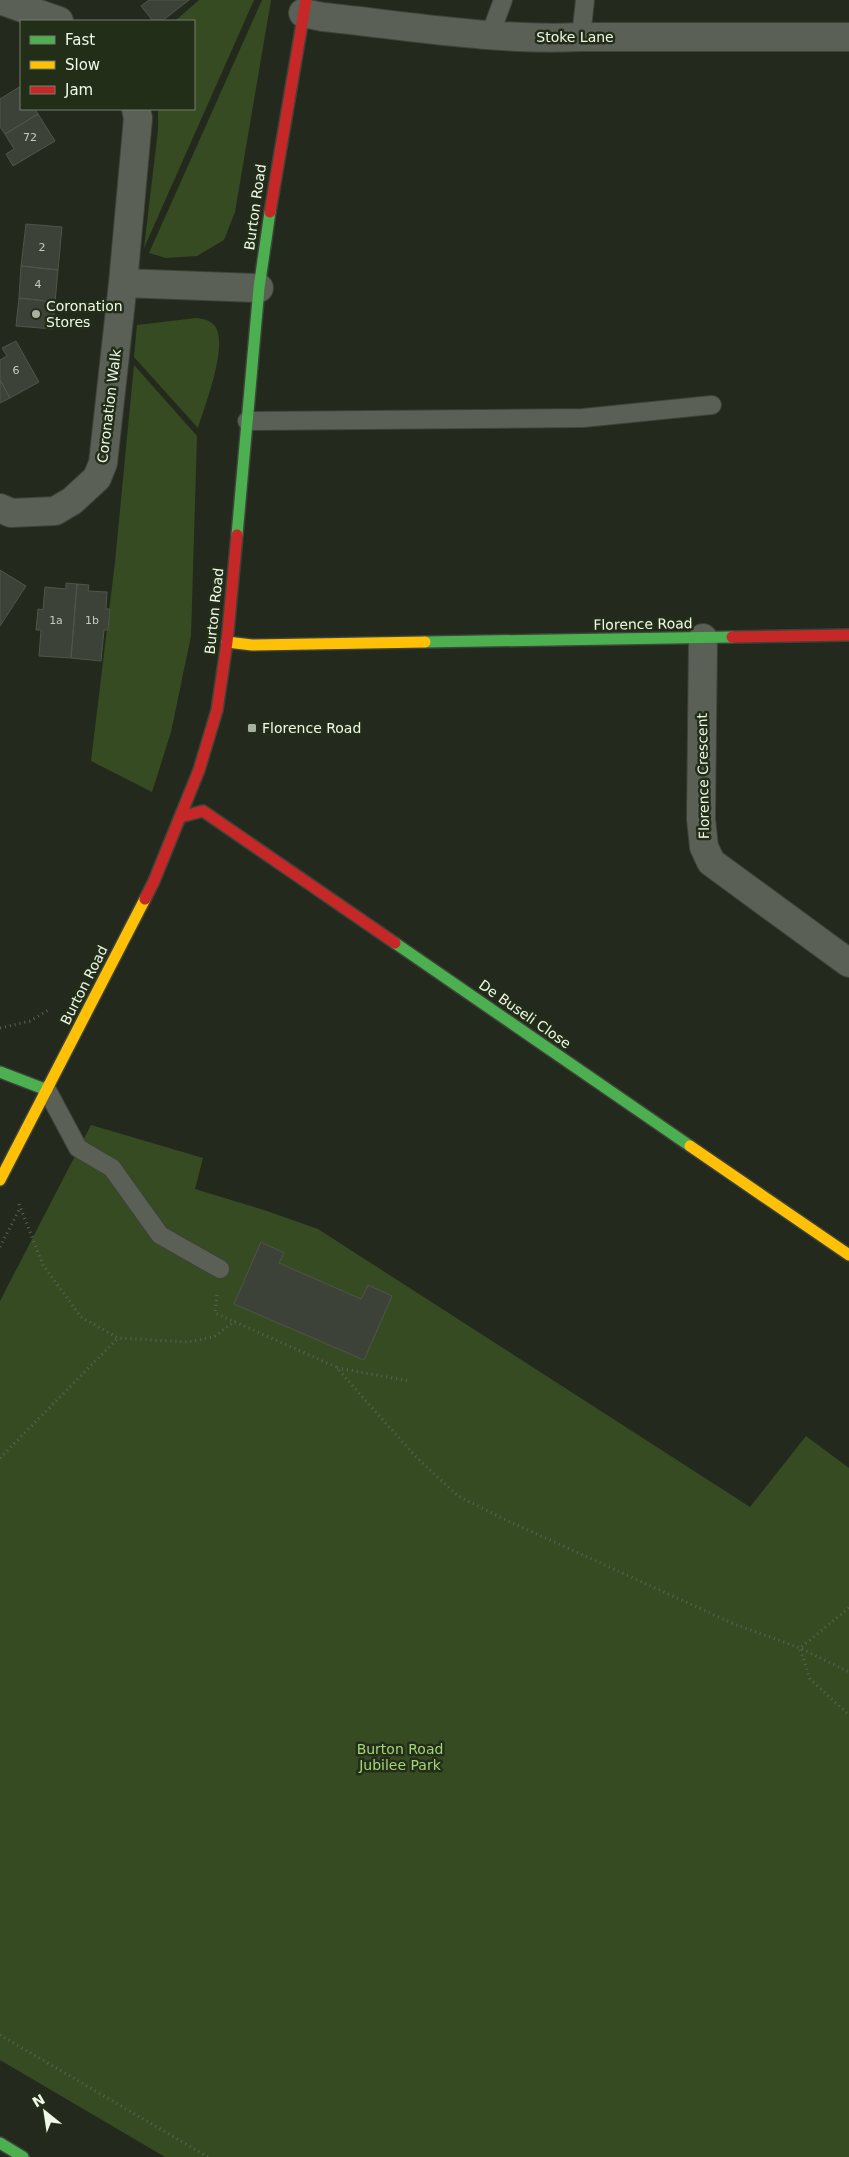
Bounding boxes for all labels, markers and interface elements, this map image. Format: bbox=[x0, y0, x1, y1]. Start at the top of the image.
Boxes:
legend bbox=[20, 20, 195, 110]
street label: Stoke Lane bbox=[536, 29, 614, 45]
text: Fast bbox=[65, 31, 95, 49]
text: Slow bbox=[65, 56, 100, 74]
text: Jam bbox=[64, 81, 93, 99]
house number: 72 bbox=[23, 131, 37, 144]
street label: Burton Road bbox=[241, 163, 269, 251]
house number: 2 bbox=[39, 241, 46, 254]
house number: 4 bbox=[35, 278, 42, 291]
place label: Coronation Stores bbox=[46, 298, 123, 330]
marker: Coronation Stores bbox=[30, 308, 42, 320]
street label: Coronation Walk bbox=[94, 347, 124, 464]
house number: 6 bbox=[13, 364, 20, 377]
street label: Burton Road bbox=[202, 567, 226, 655]
house number: 1a bbox=[49, 614, 63, 627]
house number: 1b bbox=[85, 614, 99, 627]
street label: Florence Road bbox=[593, 615, 693, 633]
street label: Florence Crescent bbox=[694, 712, 712, 839]
place label: Florence Road bbox=[262, 720, 361, 736]
marker: Florence Road bbox=[246, 722, 258, 734]
street label: Burton Road bbox=[57, 943, 111, 1027]
street label: De Buseli Close bbox=[476, 976, 574, 1052]
park label: Burton Road Jubilee Park bbox=[357, 1741, 443, 1773]
north arrow bbox=[20, 2087, 70, 2137]
text: N bbox=[29, 2091, 48, 2111]

